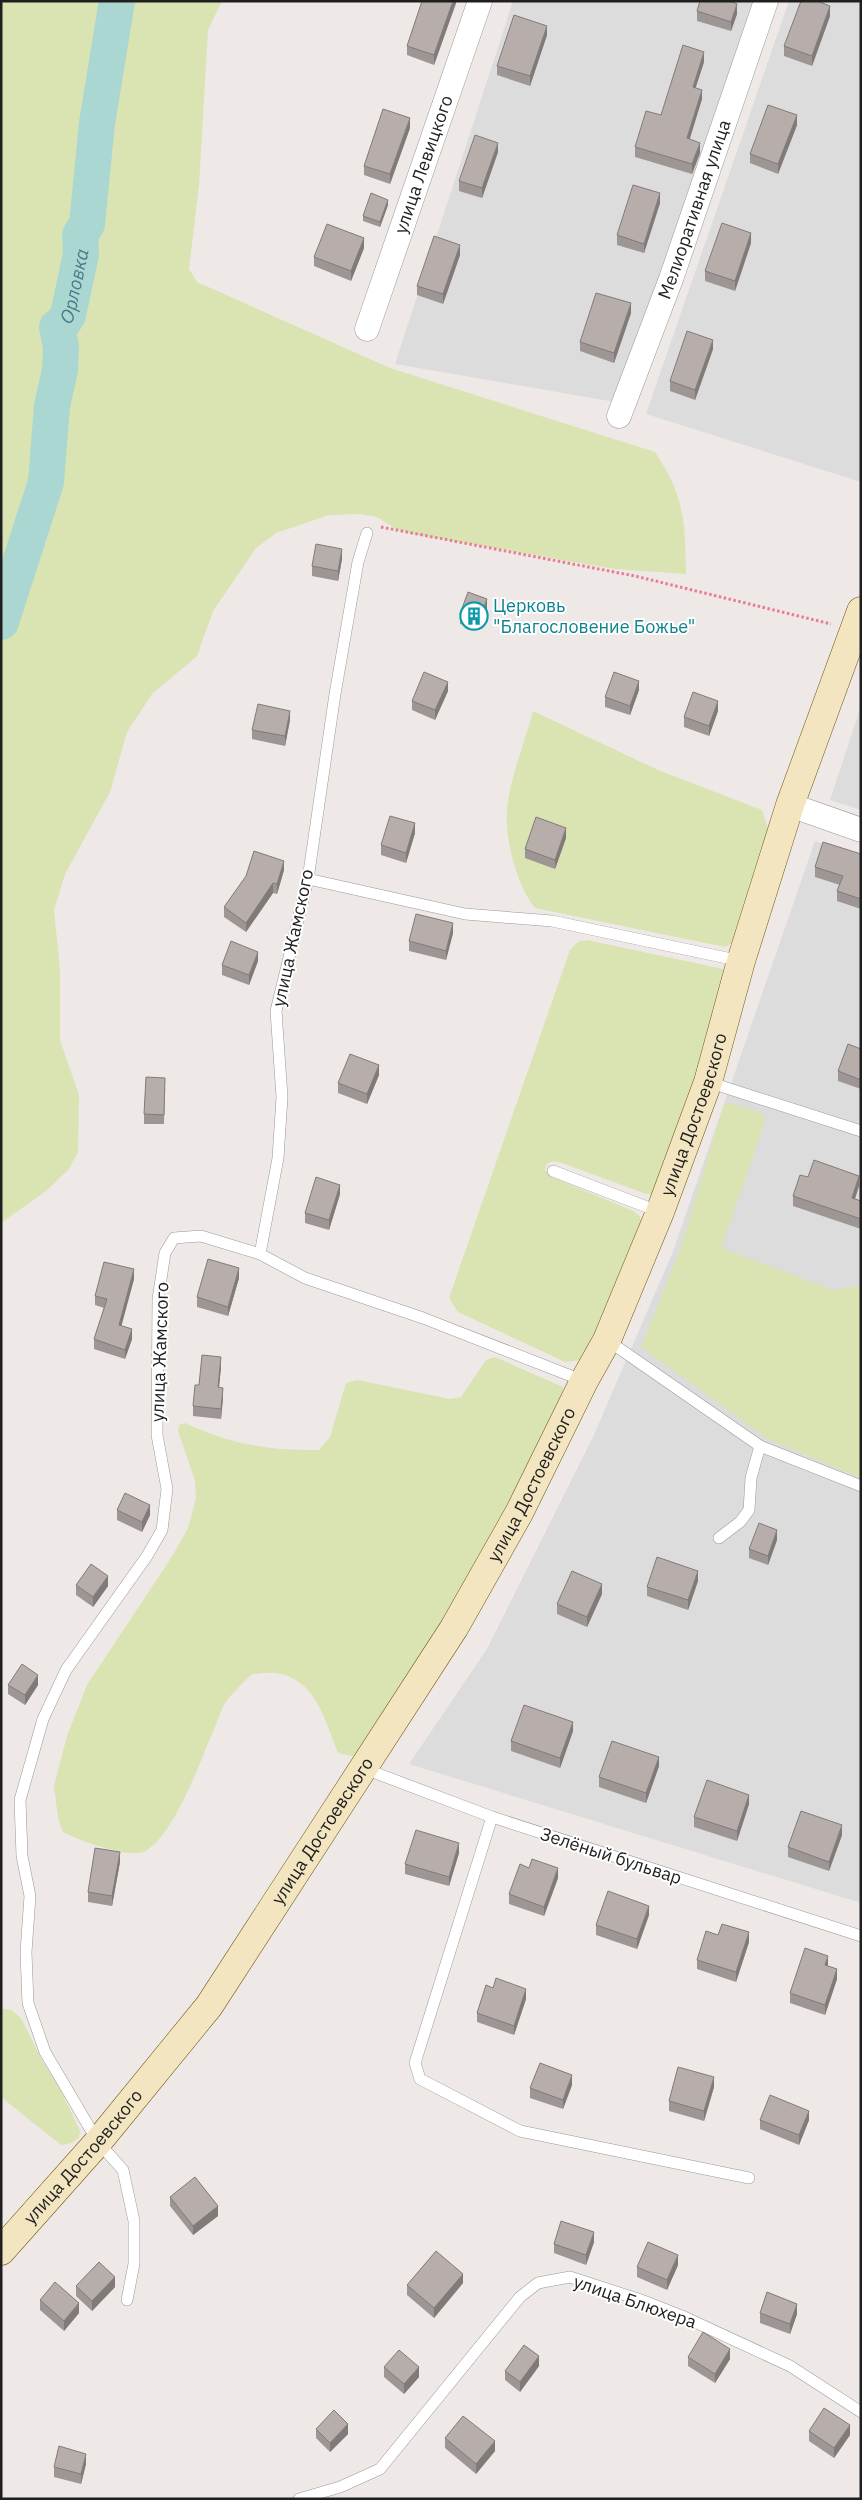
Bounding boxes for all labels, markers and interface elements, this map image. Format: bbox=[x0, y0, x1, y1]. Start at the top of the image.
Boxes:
street label: улица Левицкого bbox=[389, 92, 458, 237]
street label: Мелиоративная улица bbox=[652, 116, 736, 302]
water label: Орловка bbox=[54, 247, 94, 328]
place label: Церковь "Благословение Божье" bbox=[493, 594, 695, 638]
building icon: Церковь "Благословение Божье" bbox=[459, 601, 489, 631]
street label: улица Жамского bbox=[267, 867, 318, 1009]
street label: улица Достоевского bbox=[655, 1030, 732, 1199]
street label: улица Жамского bbox=[146, 1282, 173, 1422]
street label: улица Достоевского bbox=[482, 1403, 580, 1566]
street label: улица Достоевского bbox=[266, 1753, 378, 1909]
street label: Зелёный бульвар bbox=[538, 1822, 685, 1889]
street label: улица Достоевского bbox=[18, 2084, 147, 2229]
street label: улица Блюхера bbox=[571, 2270, 700, 2333]

